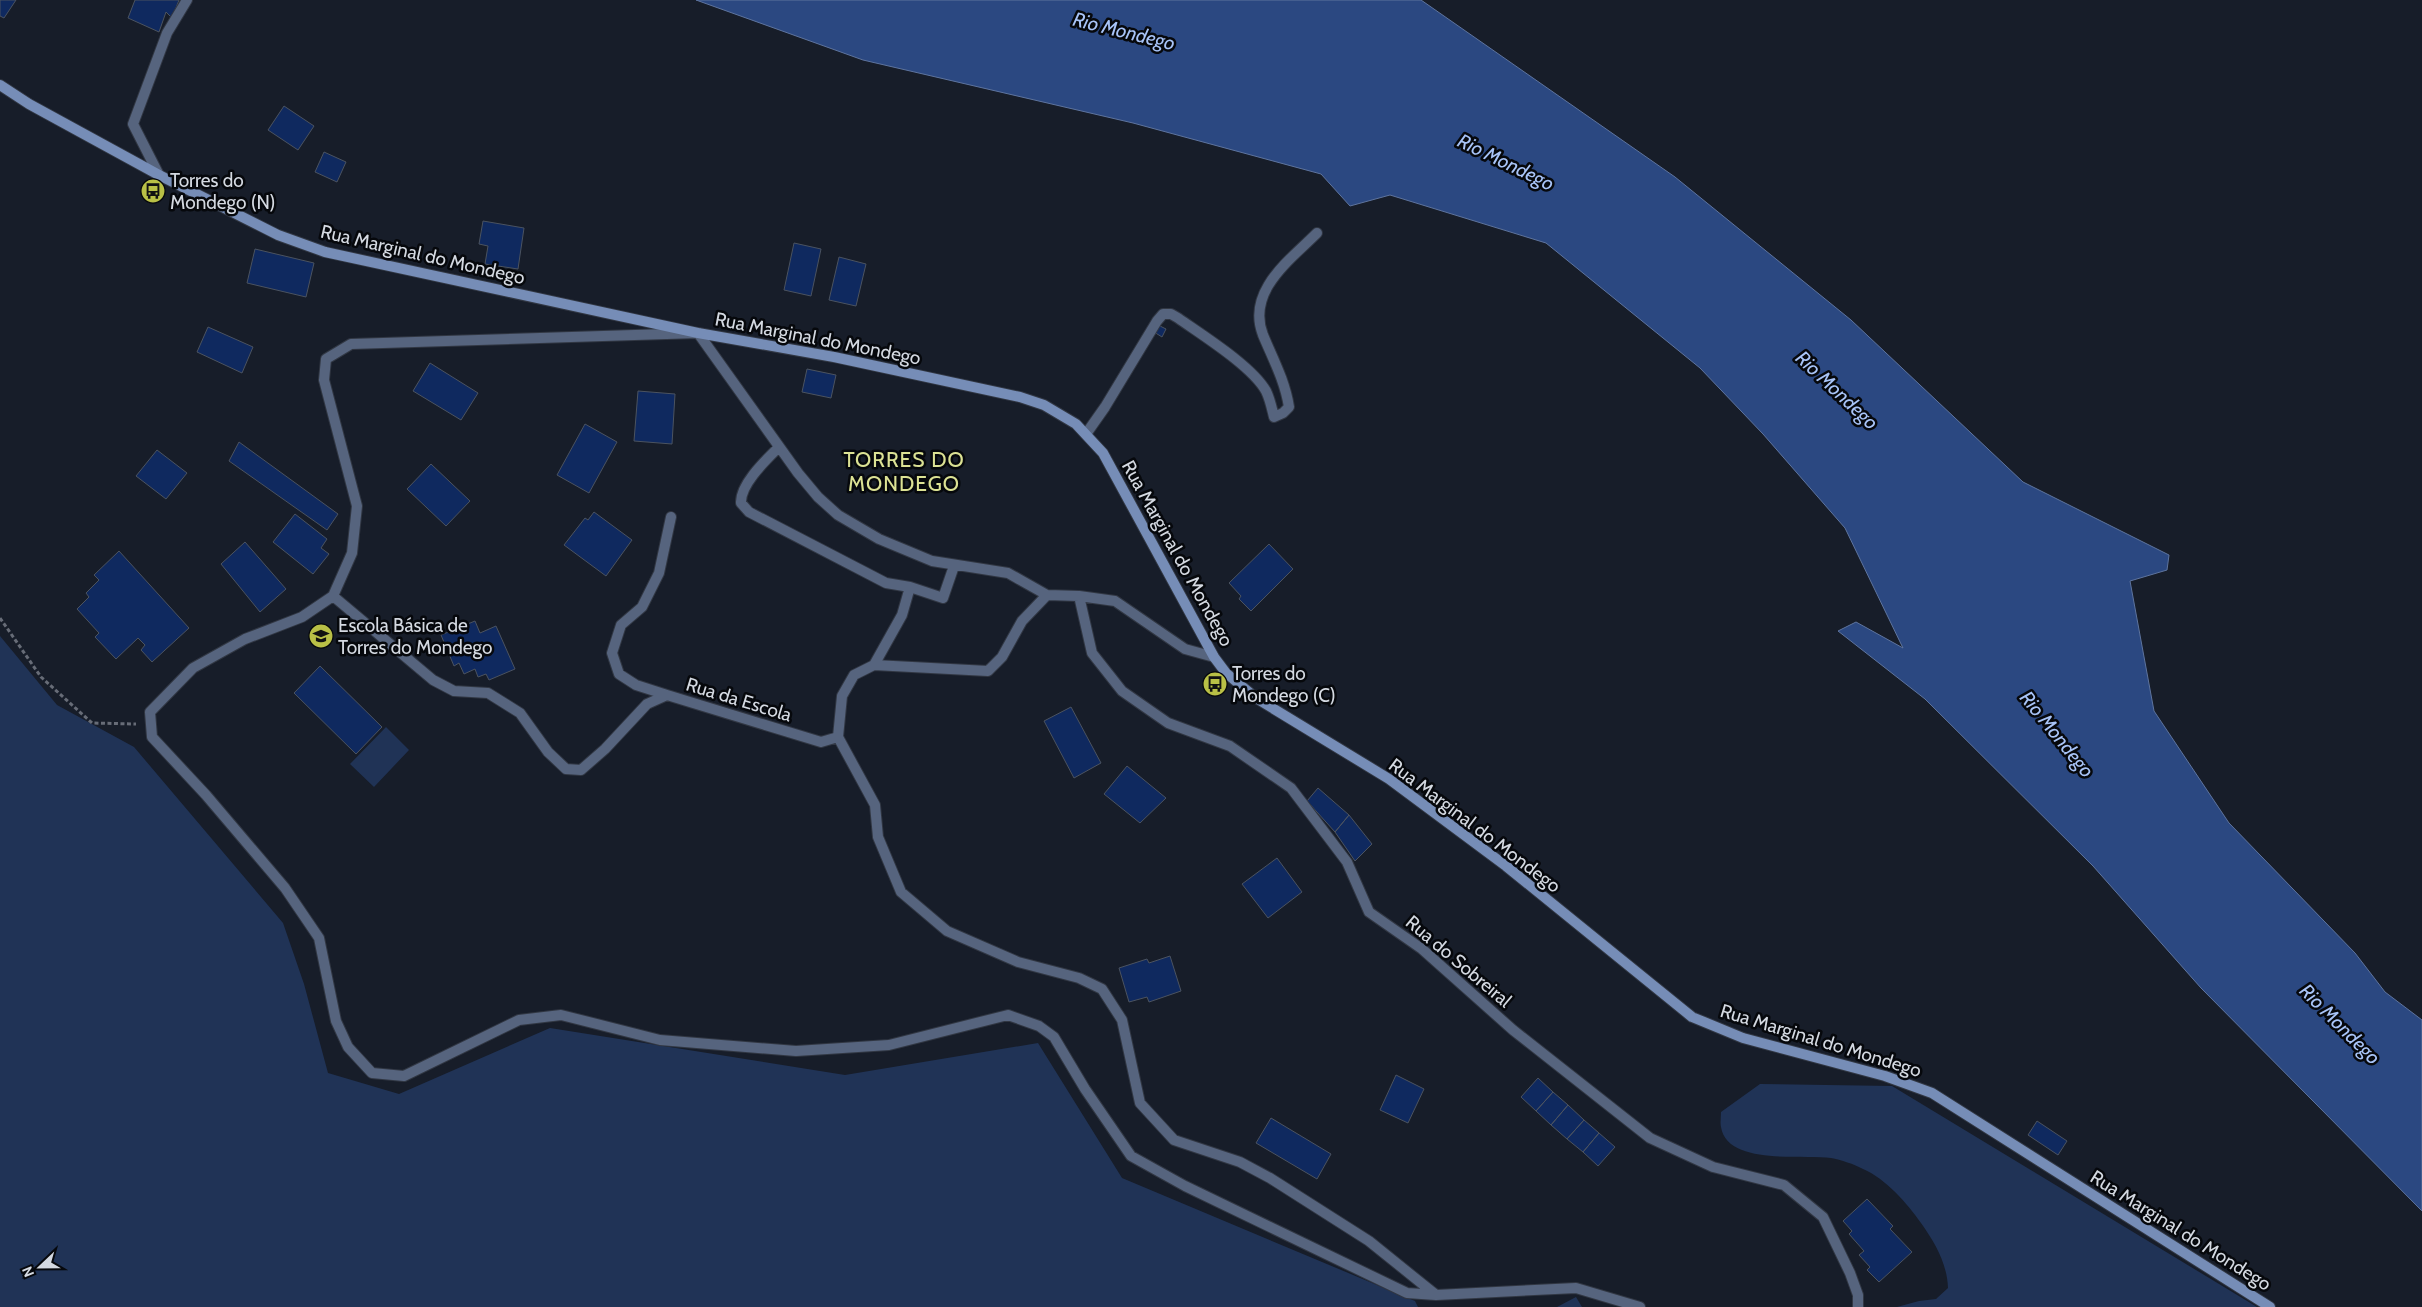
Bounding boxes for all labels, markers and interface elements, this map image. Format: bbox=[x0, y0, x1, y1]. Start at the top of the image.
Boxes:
water label: Rio Mondego bbox=[1071, 7, 1177, 55]
water label: Rio Mondego bbox=[1454, 128, 1558, 196]
place label: Torres do Mondego (N) bbox=[170, 169, 276, 214]
bus stop icon: Torres do Mondego (N) bbox=[140, 178, 166, 204]
street label: Rua Marginal do Mondego bbox=[318, 220, 527, 289]
street label: Rua Marginal do Mondego bbox=[713, 307, 923, 370]
water label: Rio Mondego bbox=[1791, 346, 1883, 434]
district label: TORRES DO MONDEGO bbox=[843, 447, 965, 496]
street label: Rua Marginal do Mondego bbox=[1117, 456, 1238, 650]
place label: Escola Básica de Torres do Mondego bbox=[338, 614, 492, 659]
school or university icon: Escola Básica de Torres do Mondego bbox=[308, 623, 334, 649]
place label: Torres do Mondego (C) bbox=[1232, 662, 1336, 707]
bus stop icon: Torres do Mondego (C) bbox=[1202, 671, 1228, 697]
street label: Rua da Escola bbox=[683, 672, 795, 726]
water label: Rio Mondego bbox=[2015, 686, 2099, 782]
street label: Rua Marginal do Mondego bbox=[1384, 753, 1565, 897]
street label: Rua do Sobreiral bbox=[1401, 910, 1517, 1013]
water label: Rio Mondego bbox=[2295, 979, 2385, 1069]
street label: Rua Marginal do Mondego bbox=[1718, 999, 1924, 1082]
street label: Rua Marginal do Mondego bbox=[2086, 1165, 2275, 1296]
north arrow bbox=[15, 1242, 65, 1292]
text: N bbox=[18, 1264, 38, 1280]

